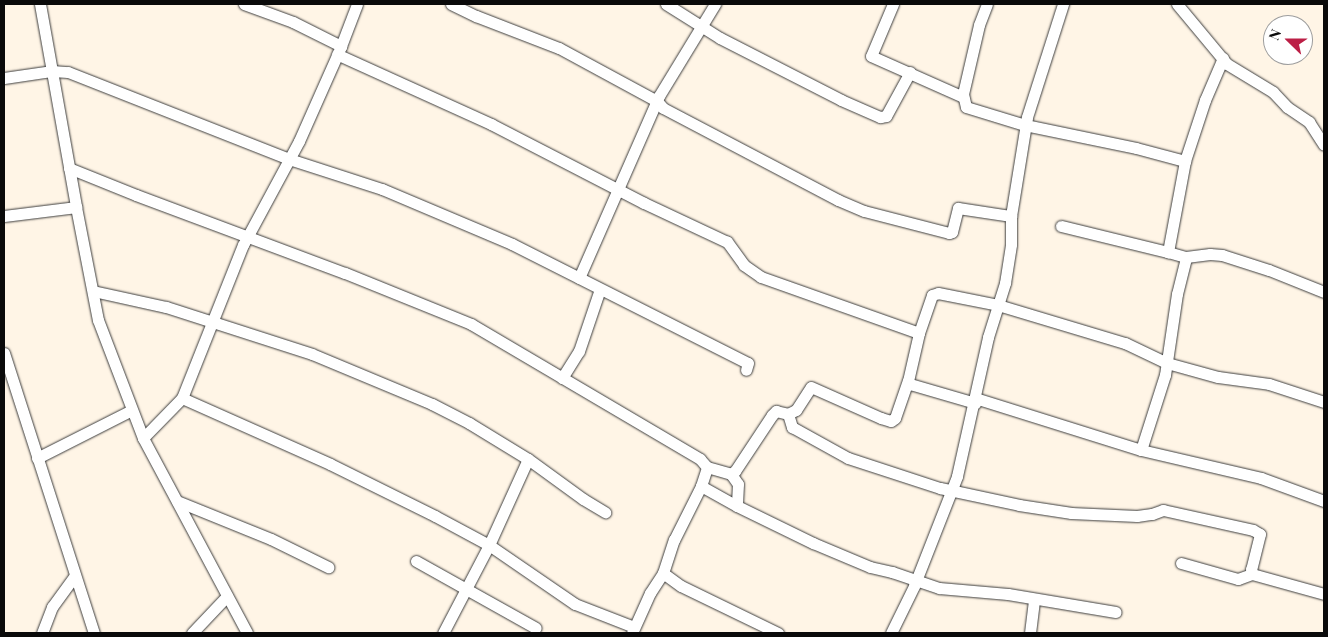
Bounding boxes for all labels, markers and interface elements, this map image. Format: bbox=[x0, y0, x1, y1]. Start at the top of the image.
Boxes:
north arrow bbox=[1263, 15, 1313, 65]
text: N bbox=[1264, 26, 1285, 43]

